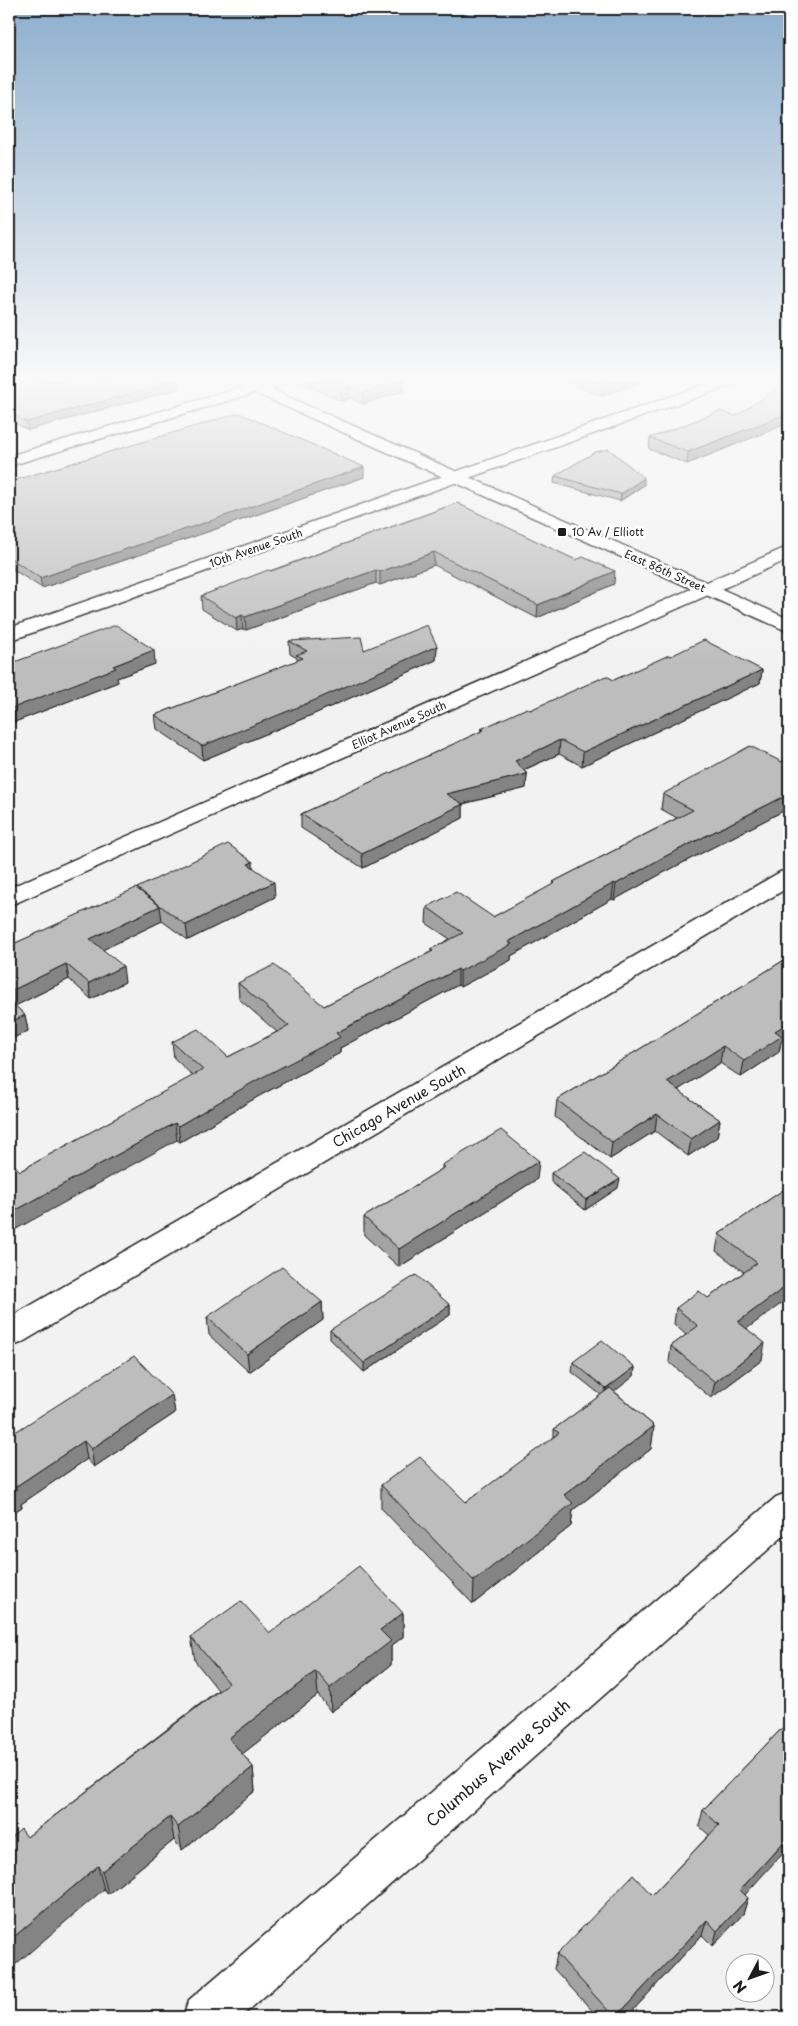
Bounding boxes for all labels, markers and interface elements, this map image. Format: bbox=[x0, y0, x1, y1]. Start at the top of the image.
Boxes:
place label: 10 Av / Elliott bbox=[572, 523, 645, 540]
street label: 10th Avenue South bbox=[207, 524, 305, 571]
marker: 10 Av / Elliott bbox=[556, 526, 568, 538]
street label: East 86th Street bbox=[622, 545, 709, 596]
street label: Elliot Avenue South bbox=[349, 696, 449, 753]
street label: Chicago Avenue South bbox=[328, 1059, 469, 1152]
street label: Columbus Avenue South bbox=[420, 1693, 575, 1832]
north arrow bbox=[726, 1954, 776, 2004]
text: N bbox=[728, 1976, 751, 1998]

